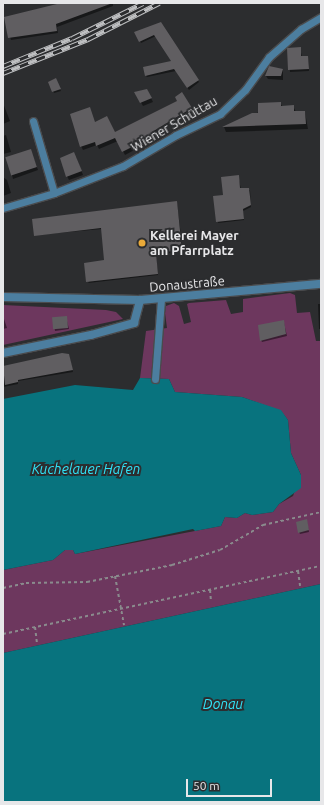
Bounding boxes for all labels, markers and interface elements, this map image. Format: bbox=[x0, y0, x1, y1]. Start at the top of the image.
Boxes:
street label: Wiener Schüttau bbox=[128, 93, 220, 155]
place label: Kellerei Mayer am Pfarrplatz bbox=[150, 228, 239, 259]
marker: Kellerei Mayer am Pfarrplatz bbox=[137, 238, 147, 248]
street label: Donaustraße bbox=[149, 273, 225, 295]
water label: Kuchelauer Hafen bbox=[32, 461, 140, 477]
water label: Donau bbox=[203, 696, 243, 712]
scale bar bbox=[188, 771, 274, 797]
text: 50 m bbox=[193, 779, 220, 792]

